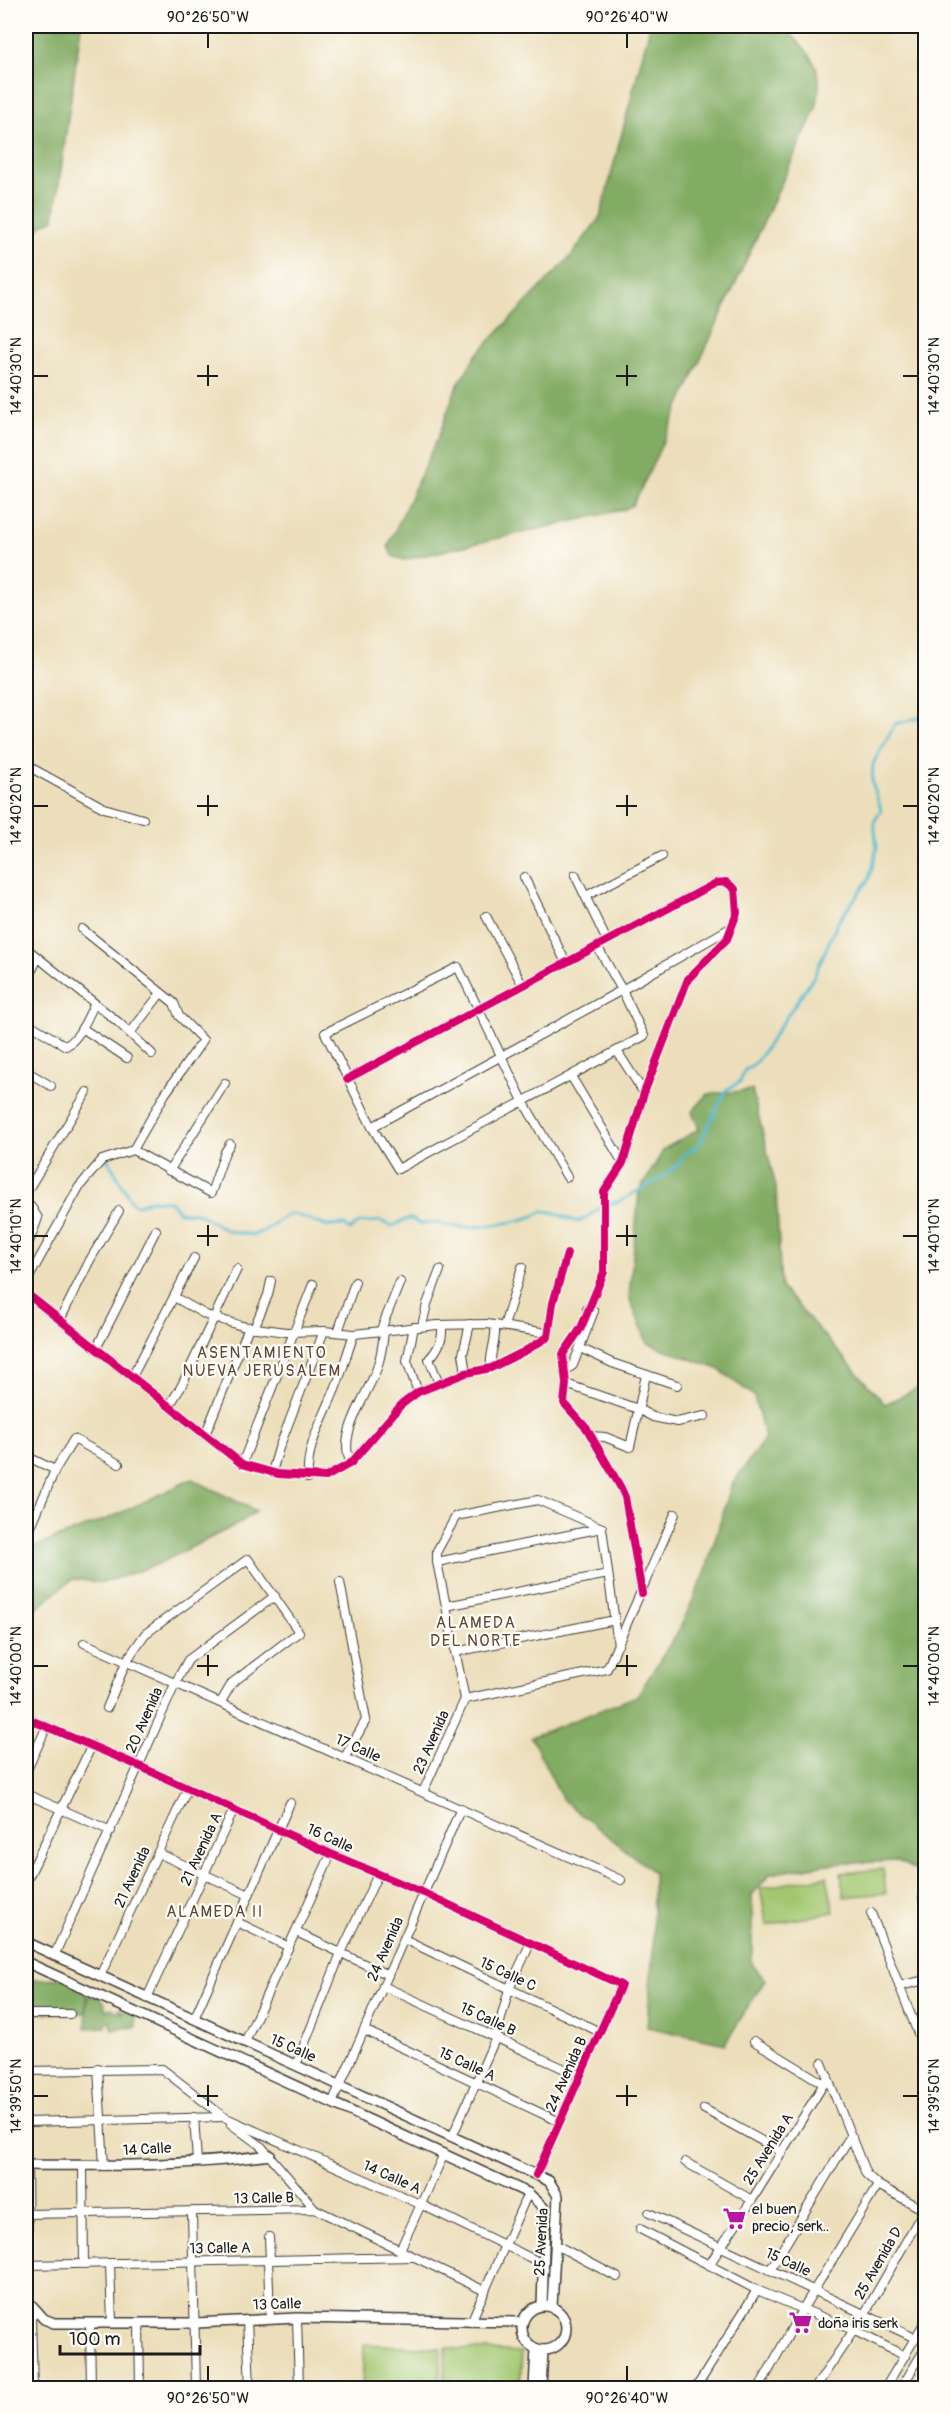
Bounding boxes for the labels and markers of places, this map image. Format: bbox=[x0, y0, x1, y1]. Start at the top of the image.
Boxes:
place label: el buen precio, serk.. bbox=[752, 2200, 829, 2236]
supermarket icon: el buen precio, serk.. bbox=[721, 2205, 747, 2231]
supermarket icon: doña iris serk bbox=[787, 2310, 813, 2336]
place label: doña iris serk bbox=[818, 2314, 899, 2333]

